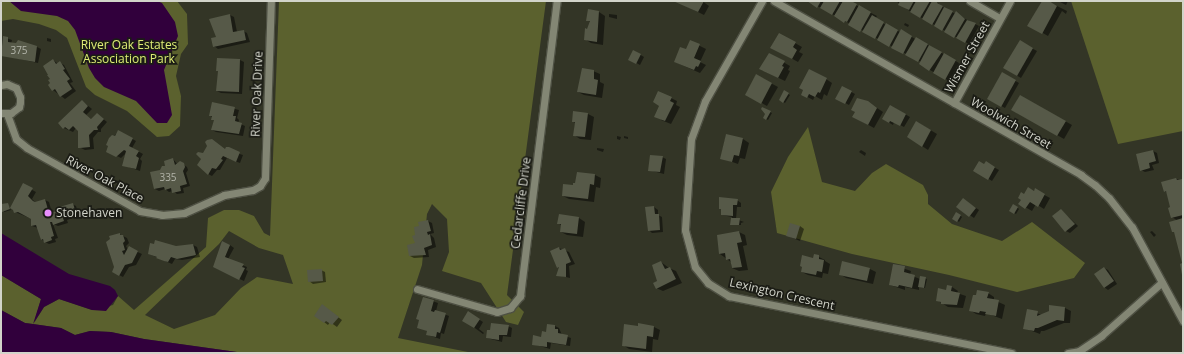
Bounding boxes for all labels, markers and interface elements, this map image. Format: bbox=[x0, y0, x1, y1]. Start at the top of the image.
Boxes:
street label: Wismer Street bbox=[942, 19, 992, 95]
park label: River Oak Estates Association Park bbox=[81, 38, 177, 66]
house number: 375 bbox=[10, 45, 28, 57]
street label: River Oak Drive bbox=[248, 51, 266, 137]
street label: Woolwich Street bbox=[968, 94, 1054, 152]
street label: River Oak Place bbox=[64, 152, 146, 206]
street label: Cedarcliffe Drive bbox=[508, 156, 534, 250]
house number: 335 bbox=[159, 172, 177, 184]
place label: Stonehaven bbox=[56, 206, 122, 220]
marker: Stonehaven bbox=[43, 208, 53, 218]
street label: Lexington Crescent bbox=[728, 275, 836, 313]

